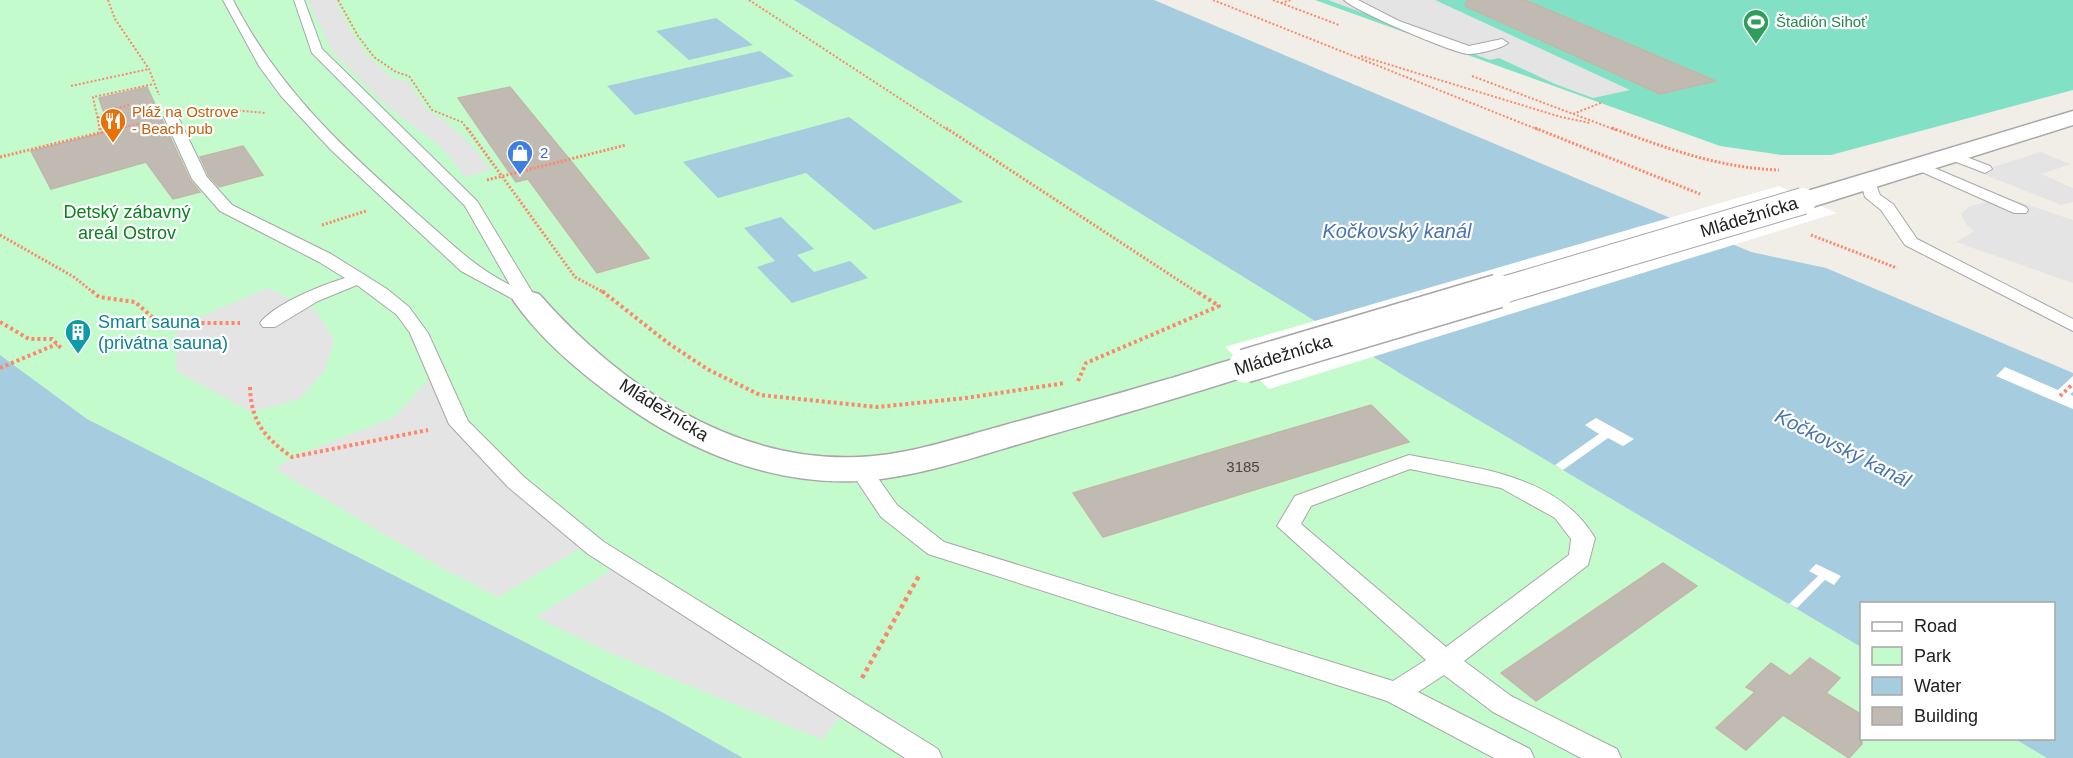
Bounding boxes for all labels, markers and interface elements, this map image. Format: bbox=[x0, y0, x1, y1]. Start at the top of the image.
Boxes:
sports icon: Štadión Sihoť bbox=[1741, 7, 1771, 45]
place label: Štadión Sihoť bbox=[1776, 13, 1867, 30]
place label: Pláž na Ostrove - Beach pub bbox=[132, 103, 239, 137]
restaurant icon: Pláž na Ostrove - Beach pub bbox=[98, 106, 128, 144]
shop icon: 2 bbox=[505, 138, 535, 176]
place label: 2 bbox=[540, 144, 548, 161]
street label: Mládežnícka bbox=[1698, 192, 1801, 241]
park label: Detský zábavný areál Ostrov bbox=[63, 202, 191, 243]
water label: Kočkovský kanál bbox=[1323, 220, 1472, 242]
place label: Smart sauna (privátna sauna) bbox=[98, 312, 228, 353]
building icon: Smart sauna (privátna sauna) bbox=[63, 317, 93, 355]
street label: Mládežnícka bbox=[1232, 330, 1335, 379]
street label: Mládežnícka bbox=[616, 375, 713, 446]
water label: Kočkovský kanál bbox=[1772, 404, 1915, 492]
house number: 3185 bbox=[1226, 458, 1260, 475]
legend bbox=[1860, 602, 2055, 740]
text: Road bbox=[1914, 616, 1957, 636]
text: Park bbox=[1914, 646, 1952, 666]
text: Water bbox=[1914, 676, 1961, 696]
text: Building bbox=[1914, 706, 1978, 726]

